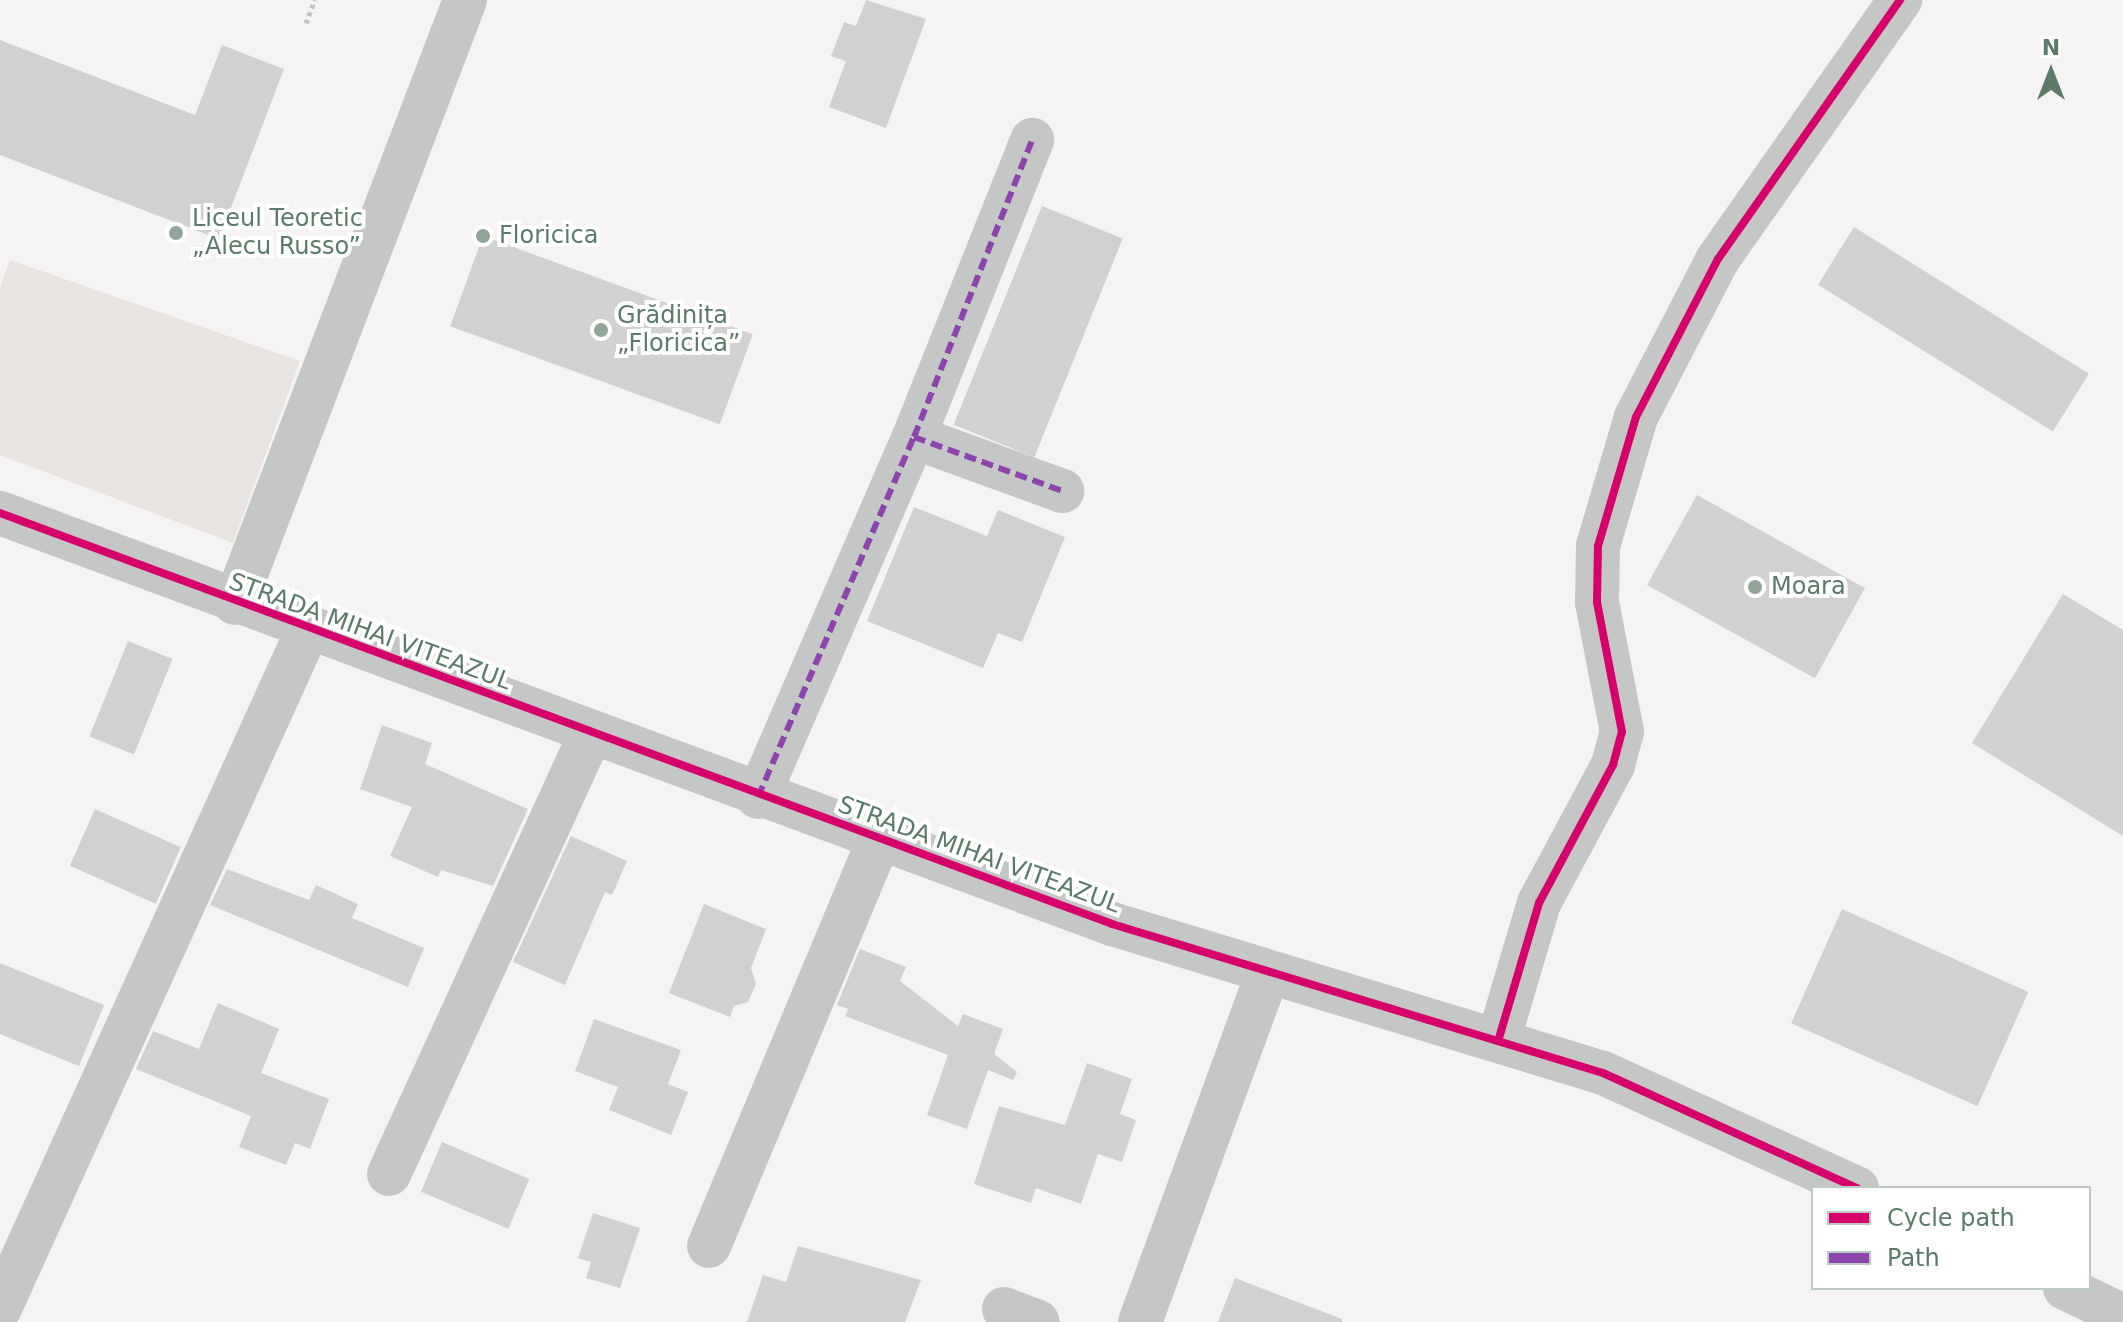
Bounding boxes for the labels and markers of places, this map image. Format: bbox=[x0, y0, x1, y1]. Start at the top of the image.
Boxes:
place label: Liceul Teoretic „Alecu Russo” bbox=[192, 205, 363, 261]
place label: Floricica bbox=[499, 222, 598, 250]
marker: Liceul Teoretic „Alecu Russo” bbox=[167, 224, 185, 242]
marker: Floricica bbox=[474, 227, 492, 245]
place label: Grădinița „Floricica” bbox=[617, 302, 740, 358]
marker: Grădinița „Floricica” bbox=[592, 321, 610, 339]
place label: Moara bbox=[1771, 573, 1846, 601]
marker: Moara bbox=[1746, 578, 1764, 596]

